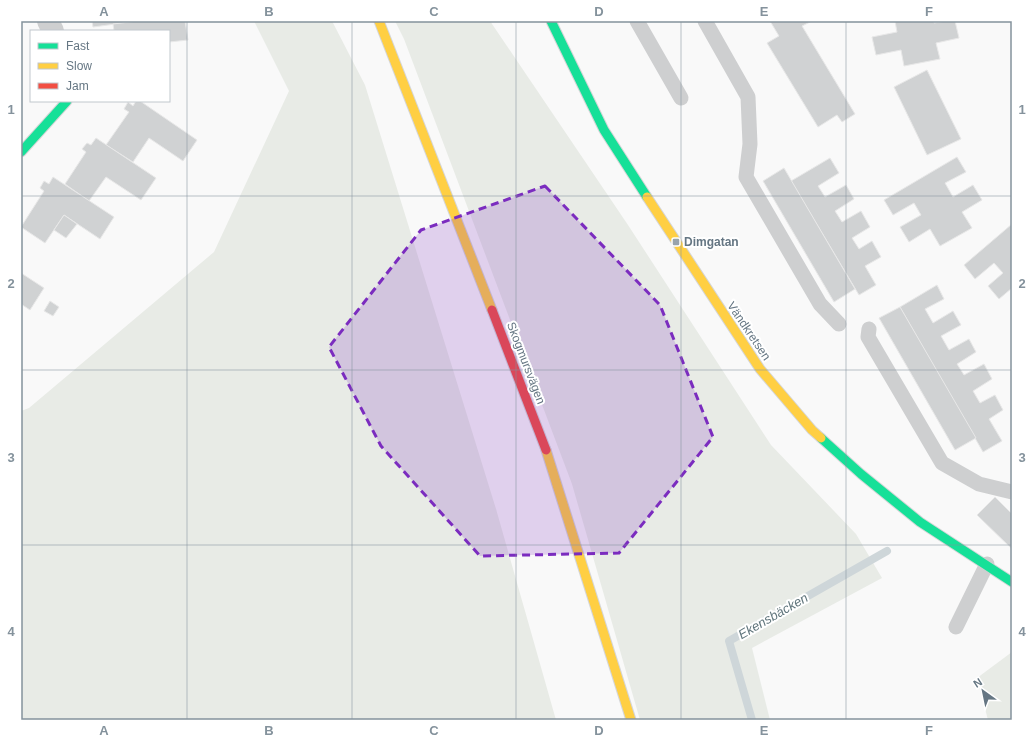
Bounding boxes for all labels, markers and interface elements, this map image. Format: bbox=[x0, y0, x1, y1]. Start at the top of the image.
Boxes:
text: A bbox=[99, 4, 109, 19]
text: B bbox=[264, 4, 274, 19]
text: C bbox=[429, 4, 439, 19]
text: D bbox=[594, 4, 604, 19]
text: E bbox=[760, 4, 769, 19]
text: F bbox=[925, 4, 933, 19]
legend bbox=[30, 30, 170, 102]
text: Fast bbox=[66, 39, 90, 53]
text: Slow bbox=[66, 59, 92, 73]
text: Jam bbox=[66, 79, 89, 93]
text: 1 bbox=[7, 102, 15, 117]
text: 1 bbox=[1018, 102, 1026, 117]
place label: Dimgatan bbox=[684, 235, 739, 249]
marker: Dimgatan bbox=[671, 237, 681, 247]
text: 2 bbox=[7, 276, 15, 291]
text: 2 bbox=[1018, 276, 1026, 291]
street label: Vändkretsen bbox=[724, 299, 774, 363]
street label: Skogmursvägen bbox=[504, 320, 548, 406]
text: 3 bbox=[7, 450, 15, 465]
text: 3 bbox=[1018, 450, 1026, 465]
water label: Ekensbäcken bbox=[735, 590, 811, 642]
text: 4 bbox=[7, 624, 15, 639]
text: 4 bbox=[1018, 624, 1026, 639]
north arrow bbox=[963, 671, 1003, 711]
text: N bbox=[971, 675, 984, 690]
text: A bbox=[99, 723, 109, 738]
text: B bbox=[264, 723, 274, 738]
text: C bbox=[429, 723, 439, 738]
text: D bbox=[594, 723, 604, 738]
text: E bbox=[760, 723, 769, 738]
text: F bbox=[925, 723, 933, 738]

